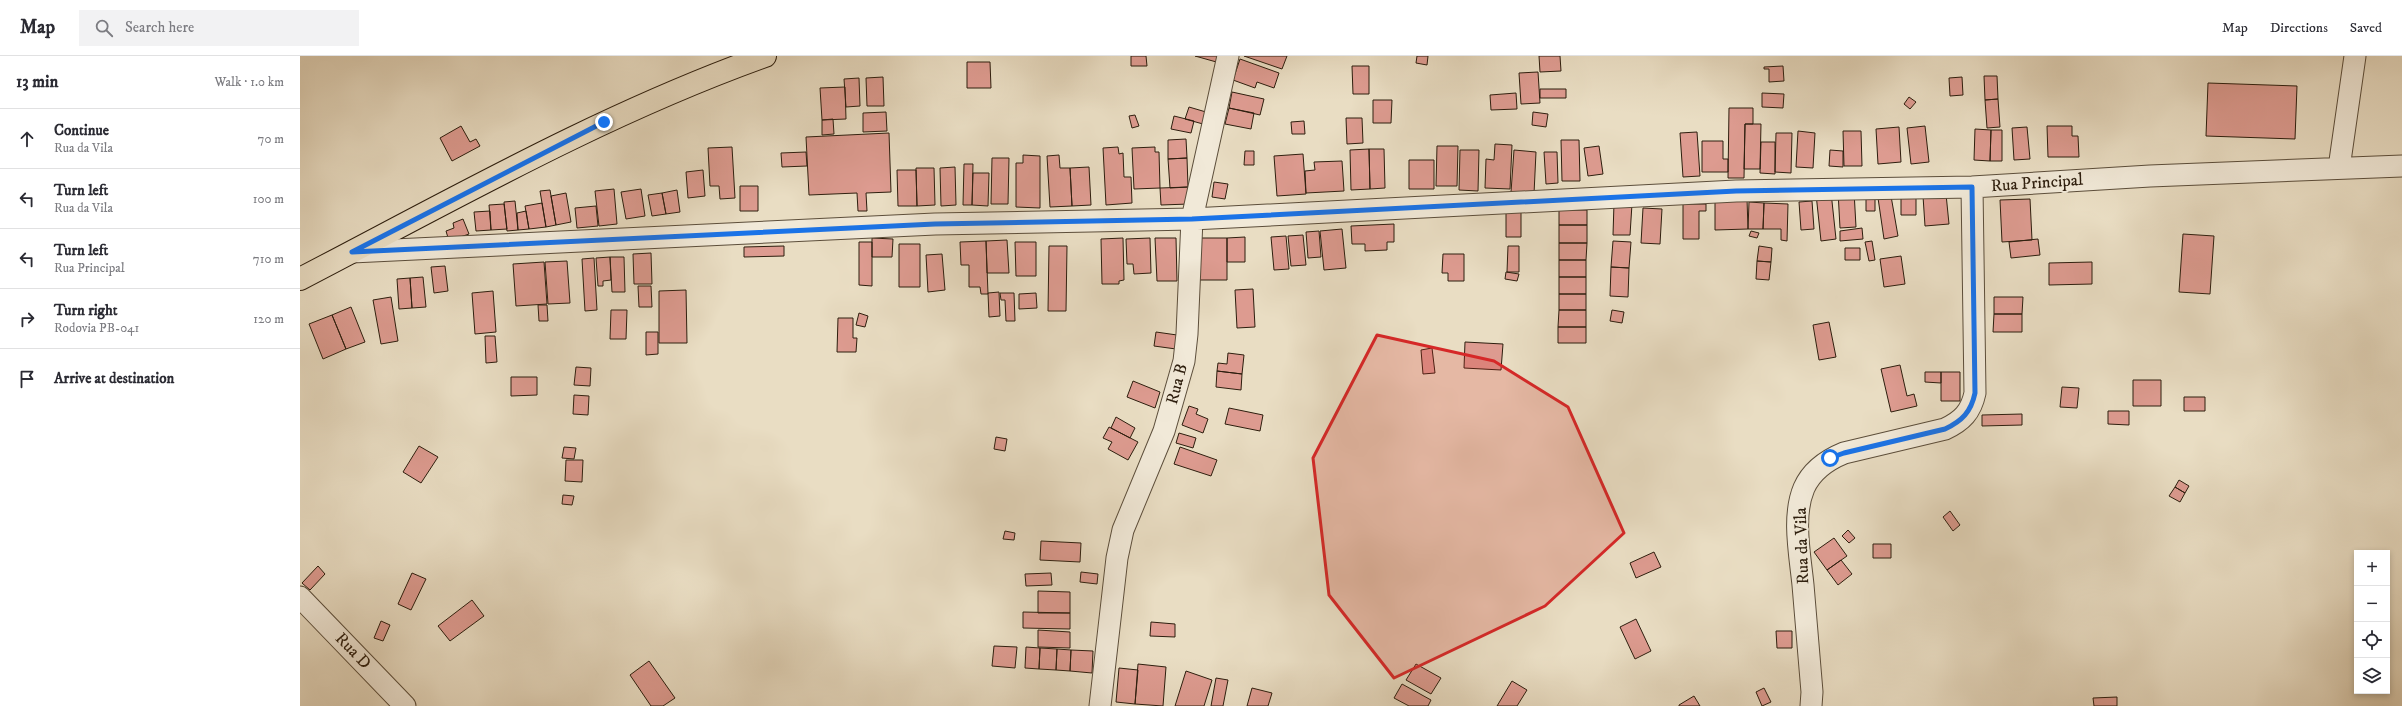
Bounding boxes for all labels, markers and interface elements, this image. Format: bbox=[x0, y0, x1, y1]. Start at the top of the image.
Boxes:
search box bbox=[79, 10, 359, 46]
text: Map bbox=[20, 16, 55, 39]
icon: search bbox=[93, 17, 115, 39]
text: Search here bbox=[125, 18, 194, 37]
text: Map bbox=[2222, 19, 2248, 37]
text: Directions bbox=[2270, 19, 2328, 37]
text: Saved bbox=[2350, 19, 2382, 37]
text: 13 min bbox=[16, 71, 58, 93]
text: Walk · 1.0 km bbox=[214, 74, 284, 90]
route end bbox=[595, 113, 613, 131]
text: Continue bbox=[54, 121, 109, 140]
icon: ahead bbox=[16, 128, 38, 150]
text: 70 m bbox=[258, 131, 284, 147]
text: Rua da Vila bbox=[54, 140, 113, 156]
street label: Rua Principal bbox=[1990, 169, 2084, 197]
text: Turn left bbox=[54, 181, 108, 200]
icon: left bbox=[16, 188, 38, 210]
text: 100 m bbox=[253, 191, 284, 207]
text: Rua da Vila bbox=[54, 200, 113, 216]
text: Turn left bbox=[54, 241, 108, 260]
icon: left bbox=[16, 248, 38, 270]
text: 710 m bbox=[253, 251, 284, 267]
text: Rua Principal bbox=[54, 260, 125, 276]
text: Turn right bbox=[54, 301, 117, 320]
icon: right bbox=[16, 308, 38, 330]
text: 120 m bbox=[253, 311, 284, 327]
text: Rodovia PB-041 bbox=[54, 320, 139, 336]
street label: Rua B bbox=[1161, 361, 1193, 407]
icon: arrive bbox=[16, 368, 38, 390]
text: Arrive at destination bbox=[54, 369, 174, 388]
route start bbox=[1821, 449, 1839, 467]
street label: Rua da Vila bbox=[1790, 506, 1814, 585]
map controls bbox=[2354, 550, 2390, 694]
button: + bbox=[2354, 550, 2390, 586]
button: − bbox=[2354, 586, 2390, 622]
button: locate bbox=[2354, 622, 2390, 658]
street label: Rua D bbox=[330, 628, 376, 674]
button: layers bbox=[2354, 658, 2390, 694]

